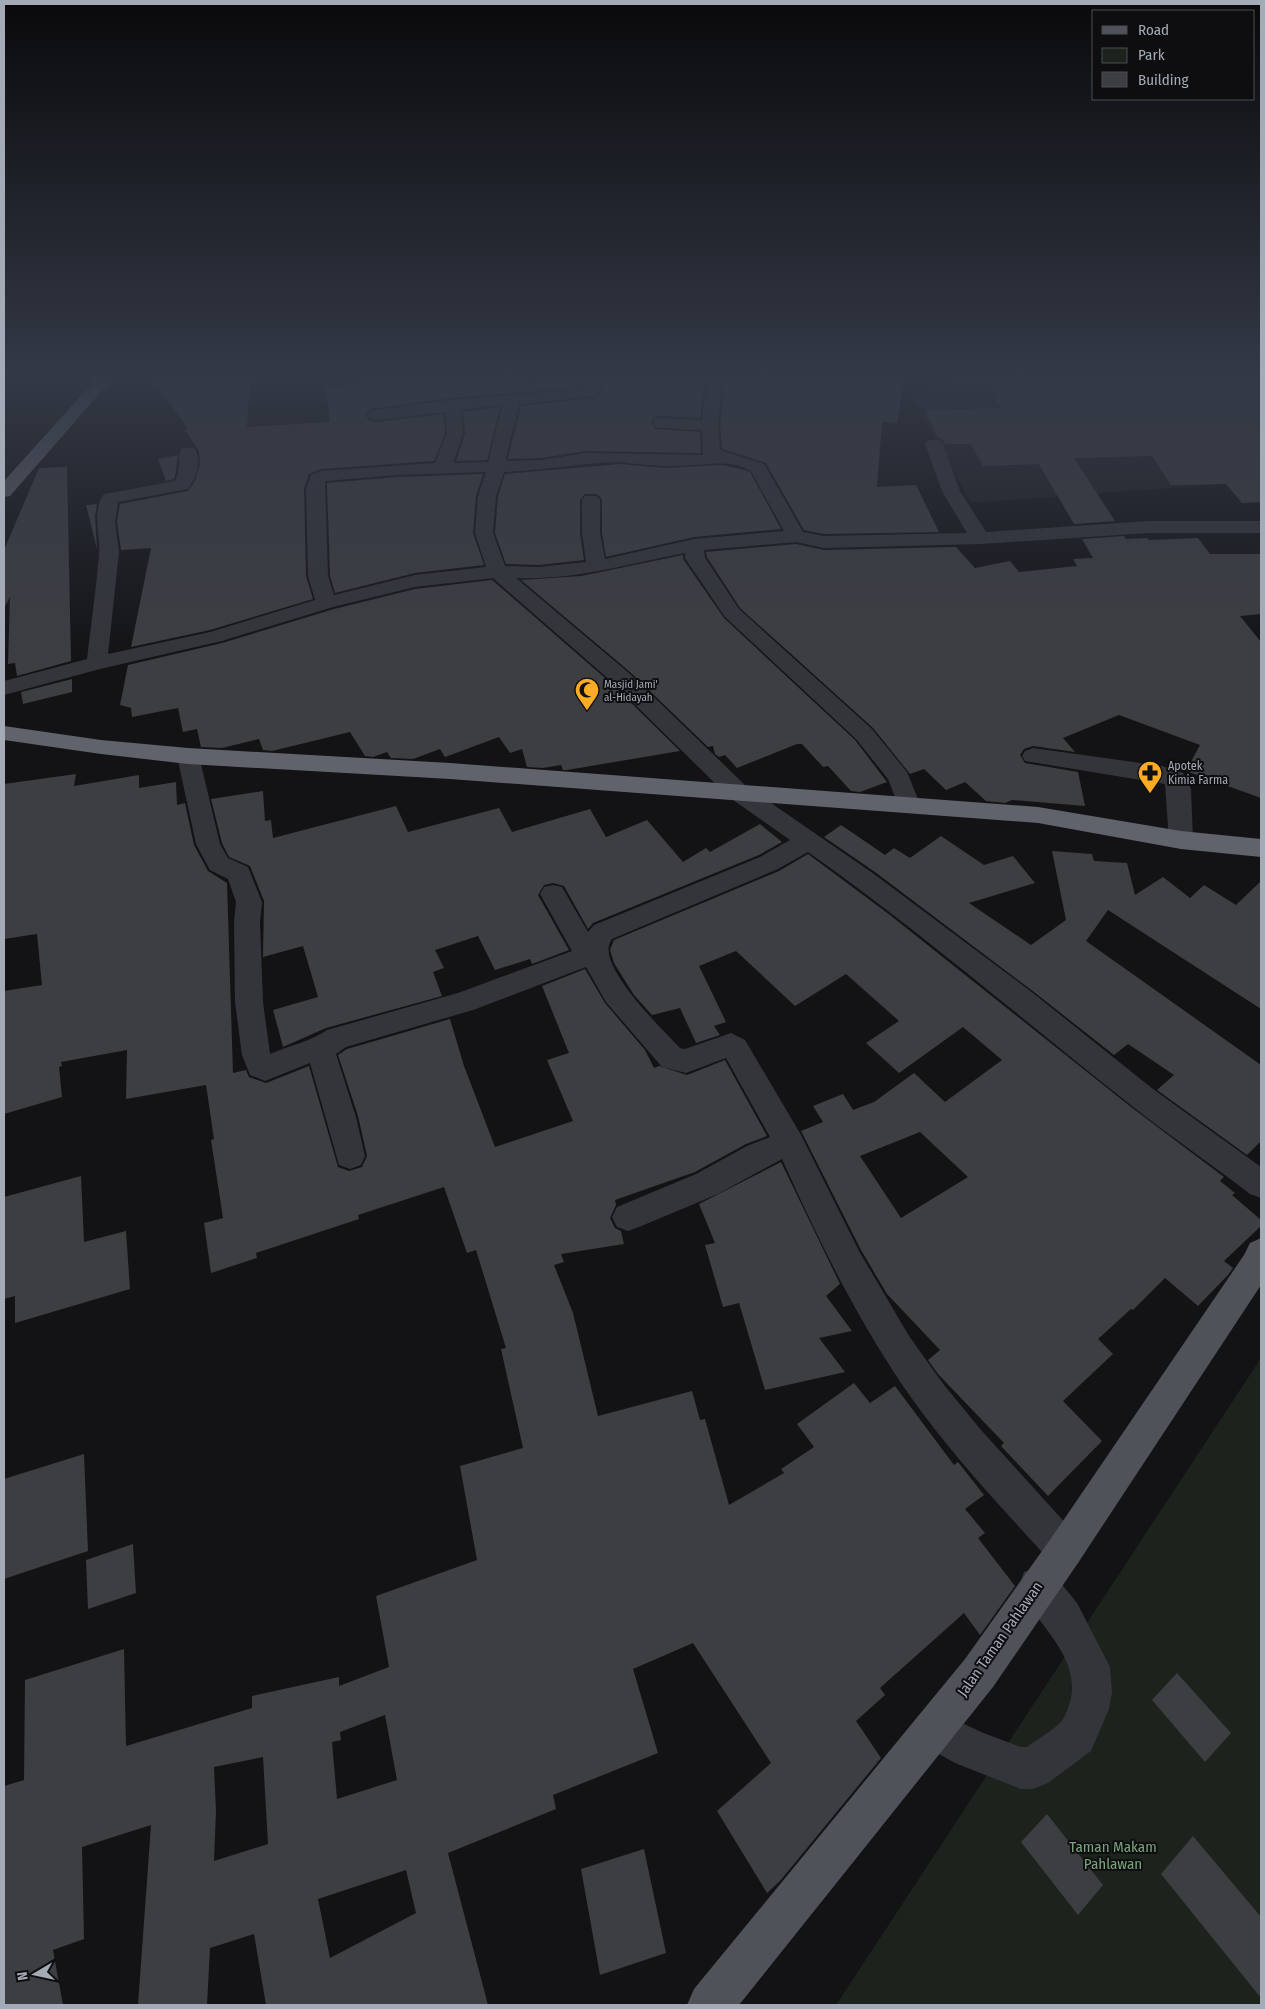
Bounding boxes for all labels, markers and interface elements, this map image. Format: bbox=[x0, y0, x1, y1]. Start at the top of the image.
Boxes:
legend bbox=[1092, 10, 1255, 100]
text: Road bbox=[1138, 21, 1169, 39]
text: Park bbox=[1138, 46, 1165, 64]
text: Building bbox=[1138, 71, 1189, 89]
mosque icon: Masjid Jami' al-Hidayah bbox=[574, 677, 600, 711]
place label: Masjid Jami' al-Hidayah bbox=[604, 678, 658, 704]
place label: Apotek Kimia Farma bbox=[1168, 759, 1228, 787]
pharmacy icon: Apotek Kimia Farma bbox=[1137, 760, 1163, 794]
street label: Jalan Taman Pahlawan bbox=[954, 1578, 1046, 1700]
park label: Taman Makam Pahlawan bbox=[1069, 1838, 1157, 1873]
north arrow bbox=[10, 1949, 60, 1999]
text: N bbox=[14, 1970, 32, 1981]

